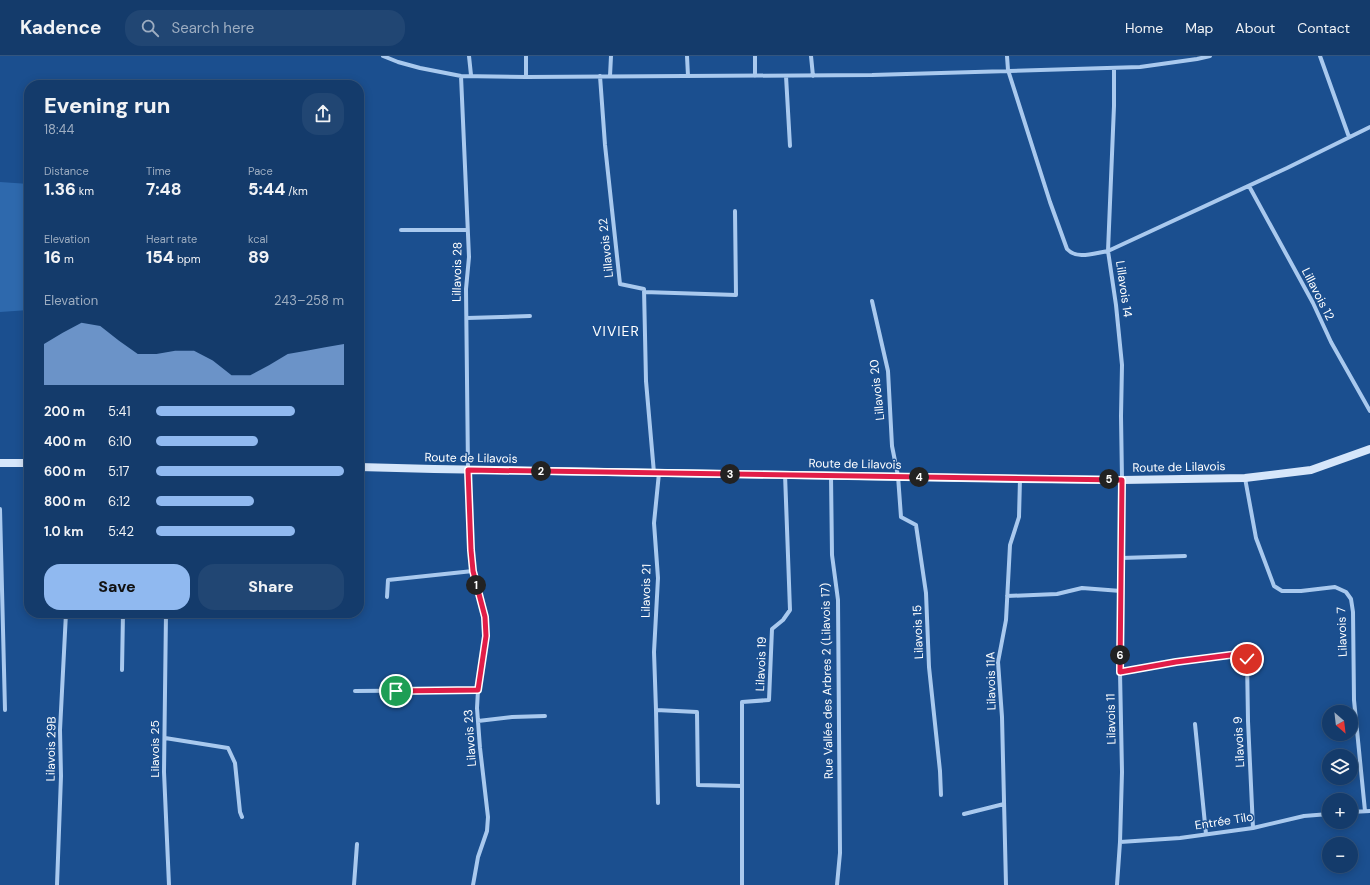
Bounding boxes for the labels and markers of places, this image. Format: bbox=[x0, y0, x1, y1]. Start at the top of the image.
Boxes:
pin: 2 bbox=[531, 461, 551, 481]
pin: 3 bbox=[720, 464, 740, 484]
pin: 4 bbox=[909, 467, 929, 487]
pin: 5 bbox=[1099, 469, 1119, 489]
pin: 1 bbox=[466, 575, 486, 595]
pin bbox=[1230, 642, 1264, 676]
pin: 6 bbox=[1110, 645, 1130, 665]
pin bbox=[379, 674, 413, 708]

